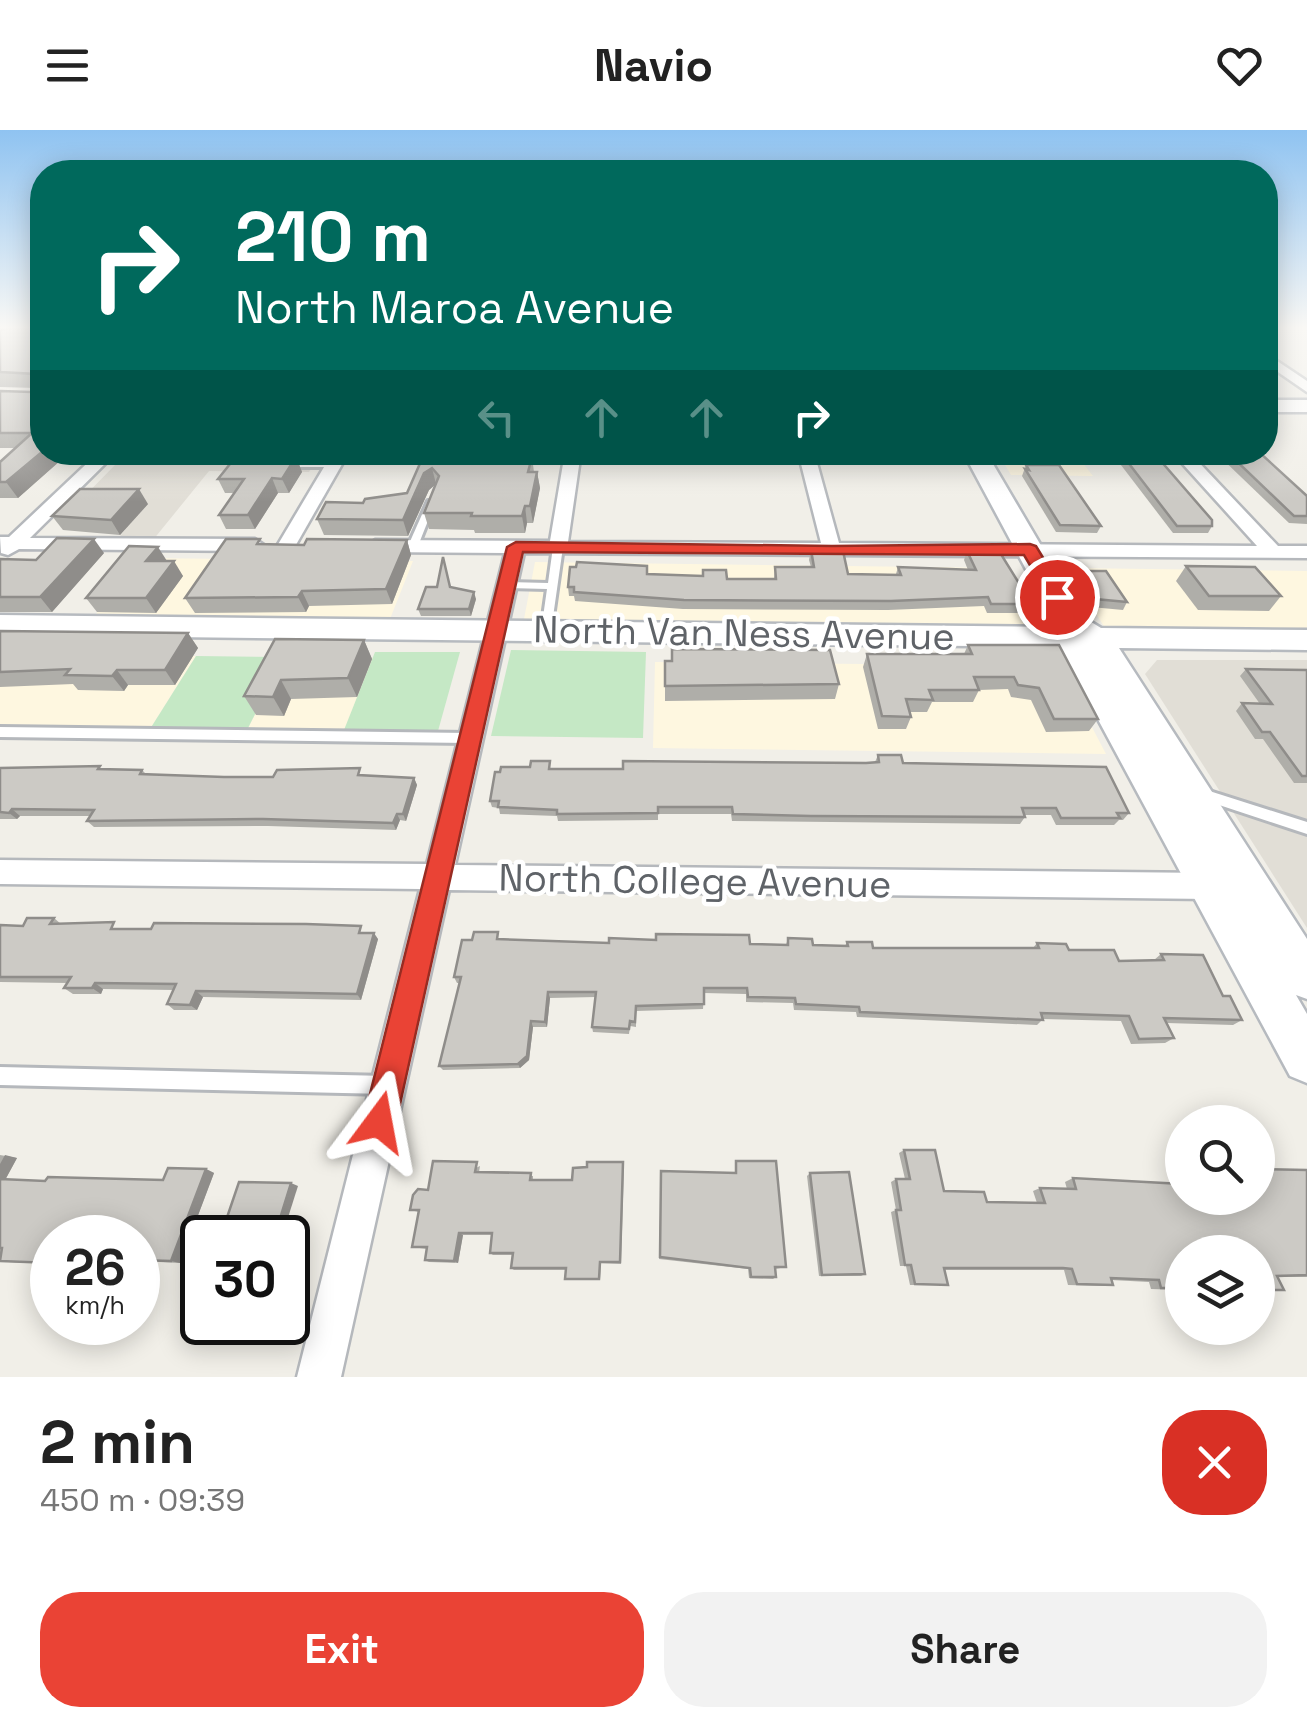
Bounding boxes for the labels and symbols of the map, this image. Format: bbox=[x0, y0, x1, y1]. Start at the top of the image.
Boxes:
pin bbox=[1015, 555, 1100, 640]
street label: North Van Ness Avenue bbox=[533, 605, 955, 661]
street label: North College Avenue bbox=[498, 854, 892, 908]
position arrow bbox=[327, 1070, 431, 1174]
speed limit sign: 30 bbox=[180, 1215, 310, 1345]

